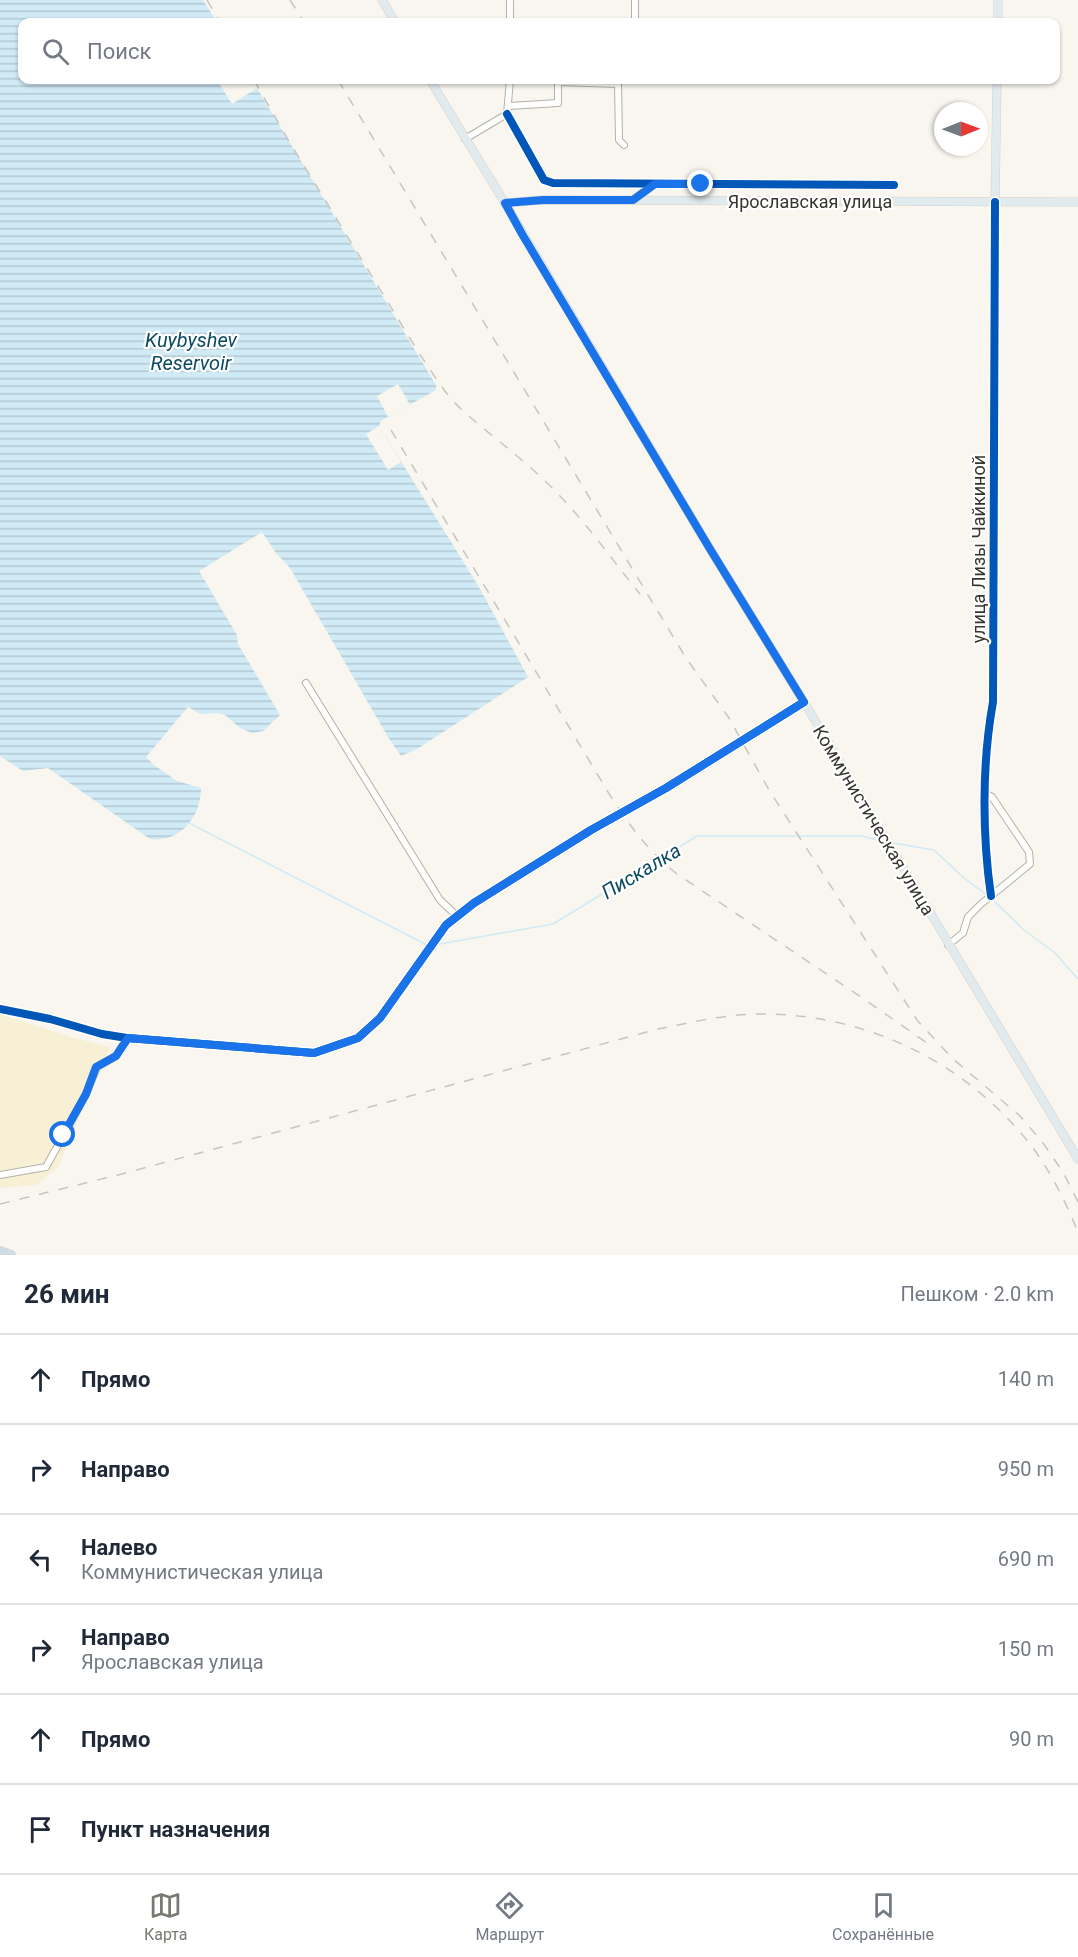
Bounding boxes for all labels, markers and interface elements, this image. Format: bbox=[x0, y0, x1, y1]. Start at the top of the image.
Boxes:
search box bbox=[18, 18, 1060, 84]
icon: search bbox=[39, 35, 72, 68]
text: Поиск bbox=[87, 39, 151, 64]
north arrow bbox=[934, 102, 988, 156]
route end bbox=[687, 170, 713, 196]
street label: Ярославская улица bbox=[728, 191, 892, 212]
water label: Kuybyshev Reservoir bbox=[145, 328, 238, 375]
street label: улица Лизы Чайкиной bbox=[968, 455, 989, 643]
street label: Коммунистическая улица bbox=[809, 721, 939, 919]
water label: Пискалка bbox=[597, 838, 685, 904]
route start bbox=[49, 1121, 75, 1147]
text: 26 мин bbox=[24, 1279, 109, 1309]
text: Пешком · 2.0 km bbox=[901, 1282, 1054, 1306]
icon: ahead bbox=[24, 1363, 57, 1396]
text: Прямо bbox=[81, 1367, 150, 1392]
text: 140 m bbox=[998, 1367, 1054, 1391]
icon: right bbox=[24, 1453, 57, 1486]
text: Направо bbox=[81, 1457, 170, 1482]
text: 950 m bbox=[998, 1457, 1054, 1481]
text: Налево bbox=[81, 1535, 158, 1560]
icon: left bbox=[24, 1543, 57, 1576]
text: 690 m bbox=[998, 1547, 1054, 1571]
text: Коммунистическая улица bbox=[81, 1560, 323, 1584]
text: Направо bbox=[81, 1625, 170, 1650]
icon: right bbox=[24, 1633, 57, 1666]
text: 150 m bbox=[998, 1637, 1054, 1661]
text: Ярославская улица bbox=[81, 1650, 264, 1674]
icon: ahead bbox=[24, 1723, 57, 1756]
text: Прямо bbox=[81, 1727, 150, 1752]
text: 90 m bbox=[1009, 1727, 1054, 1751]
icon: arrive bbox=[24, 1813, 57, 1846]
text: Пункт назначения bbox=[81, 1817, 270, 1842]
tab: Карта bbox=[144, 1889, 188, 1944]
tab: Маршрут bbox=[475, 1889, 544, 1944]
tab: Сохранённые bbox=[832, 1889, 934, 1944]

